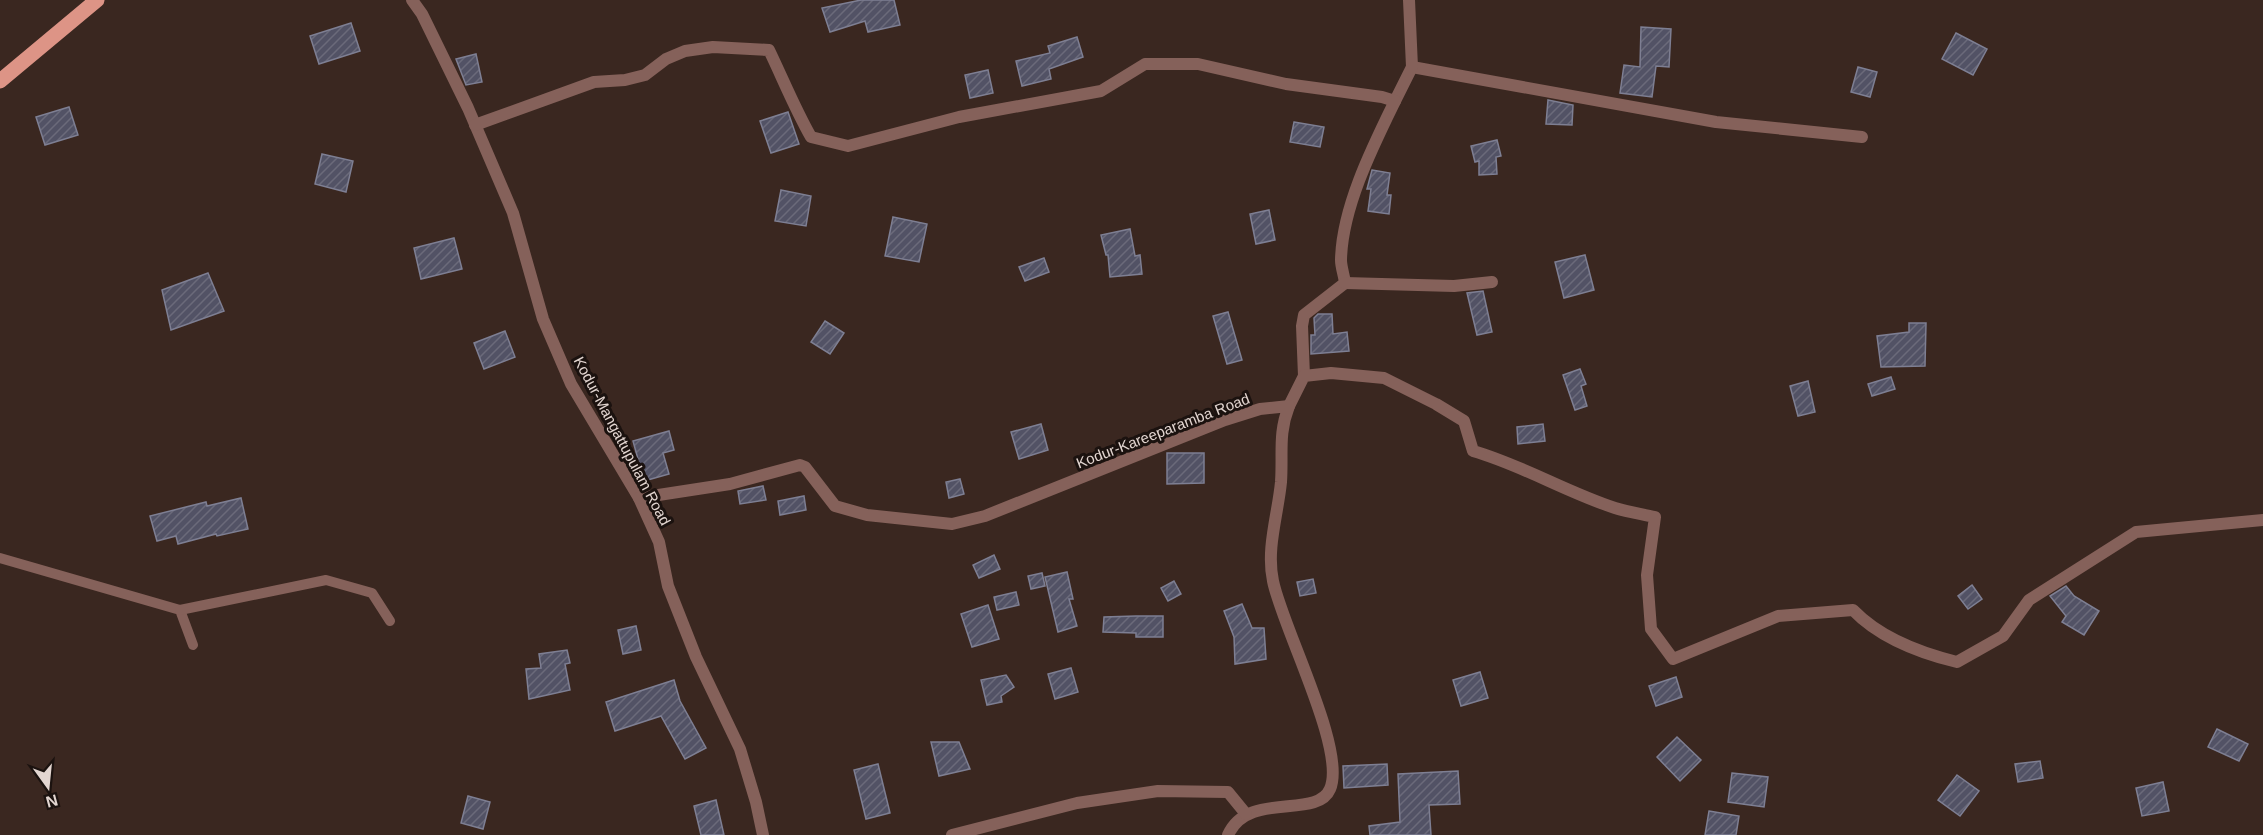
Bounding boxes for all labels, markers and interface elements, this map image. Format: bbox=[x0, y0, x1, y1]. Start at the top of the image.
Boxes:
street label: Kodur-Mangattupulam Road bbox=[571, 354, 674, 528]
street label: Kodur-Kareeparamba Road bbox=[1074, 390, 1252, 471]
north arrow bbox=[18, 757, 78, 817]
text: N bbox=[44, 791, 60, 811]

